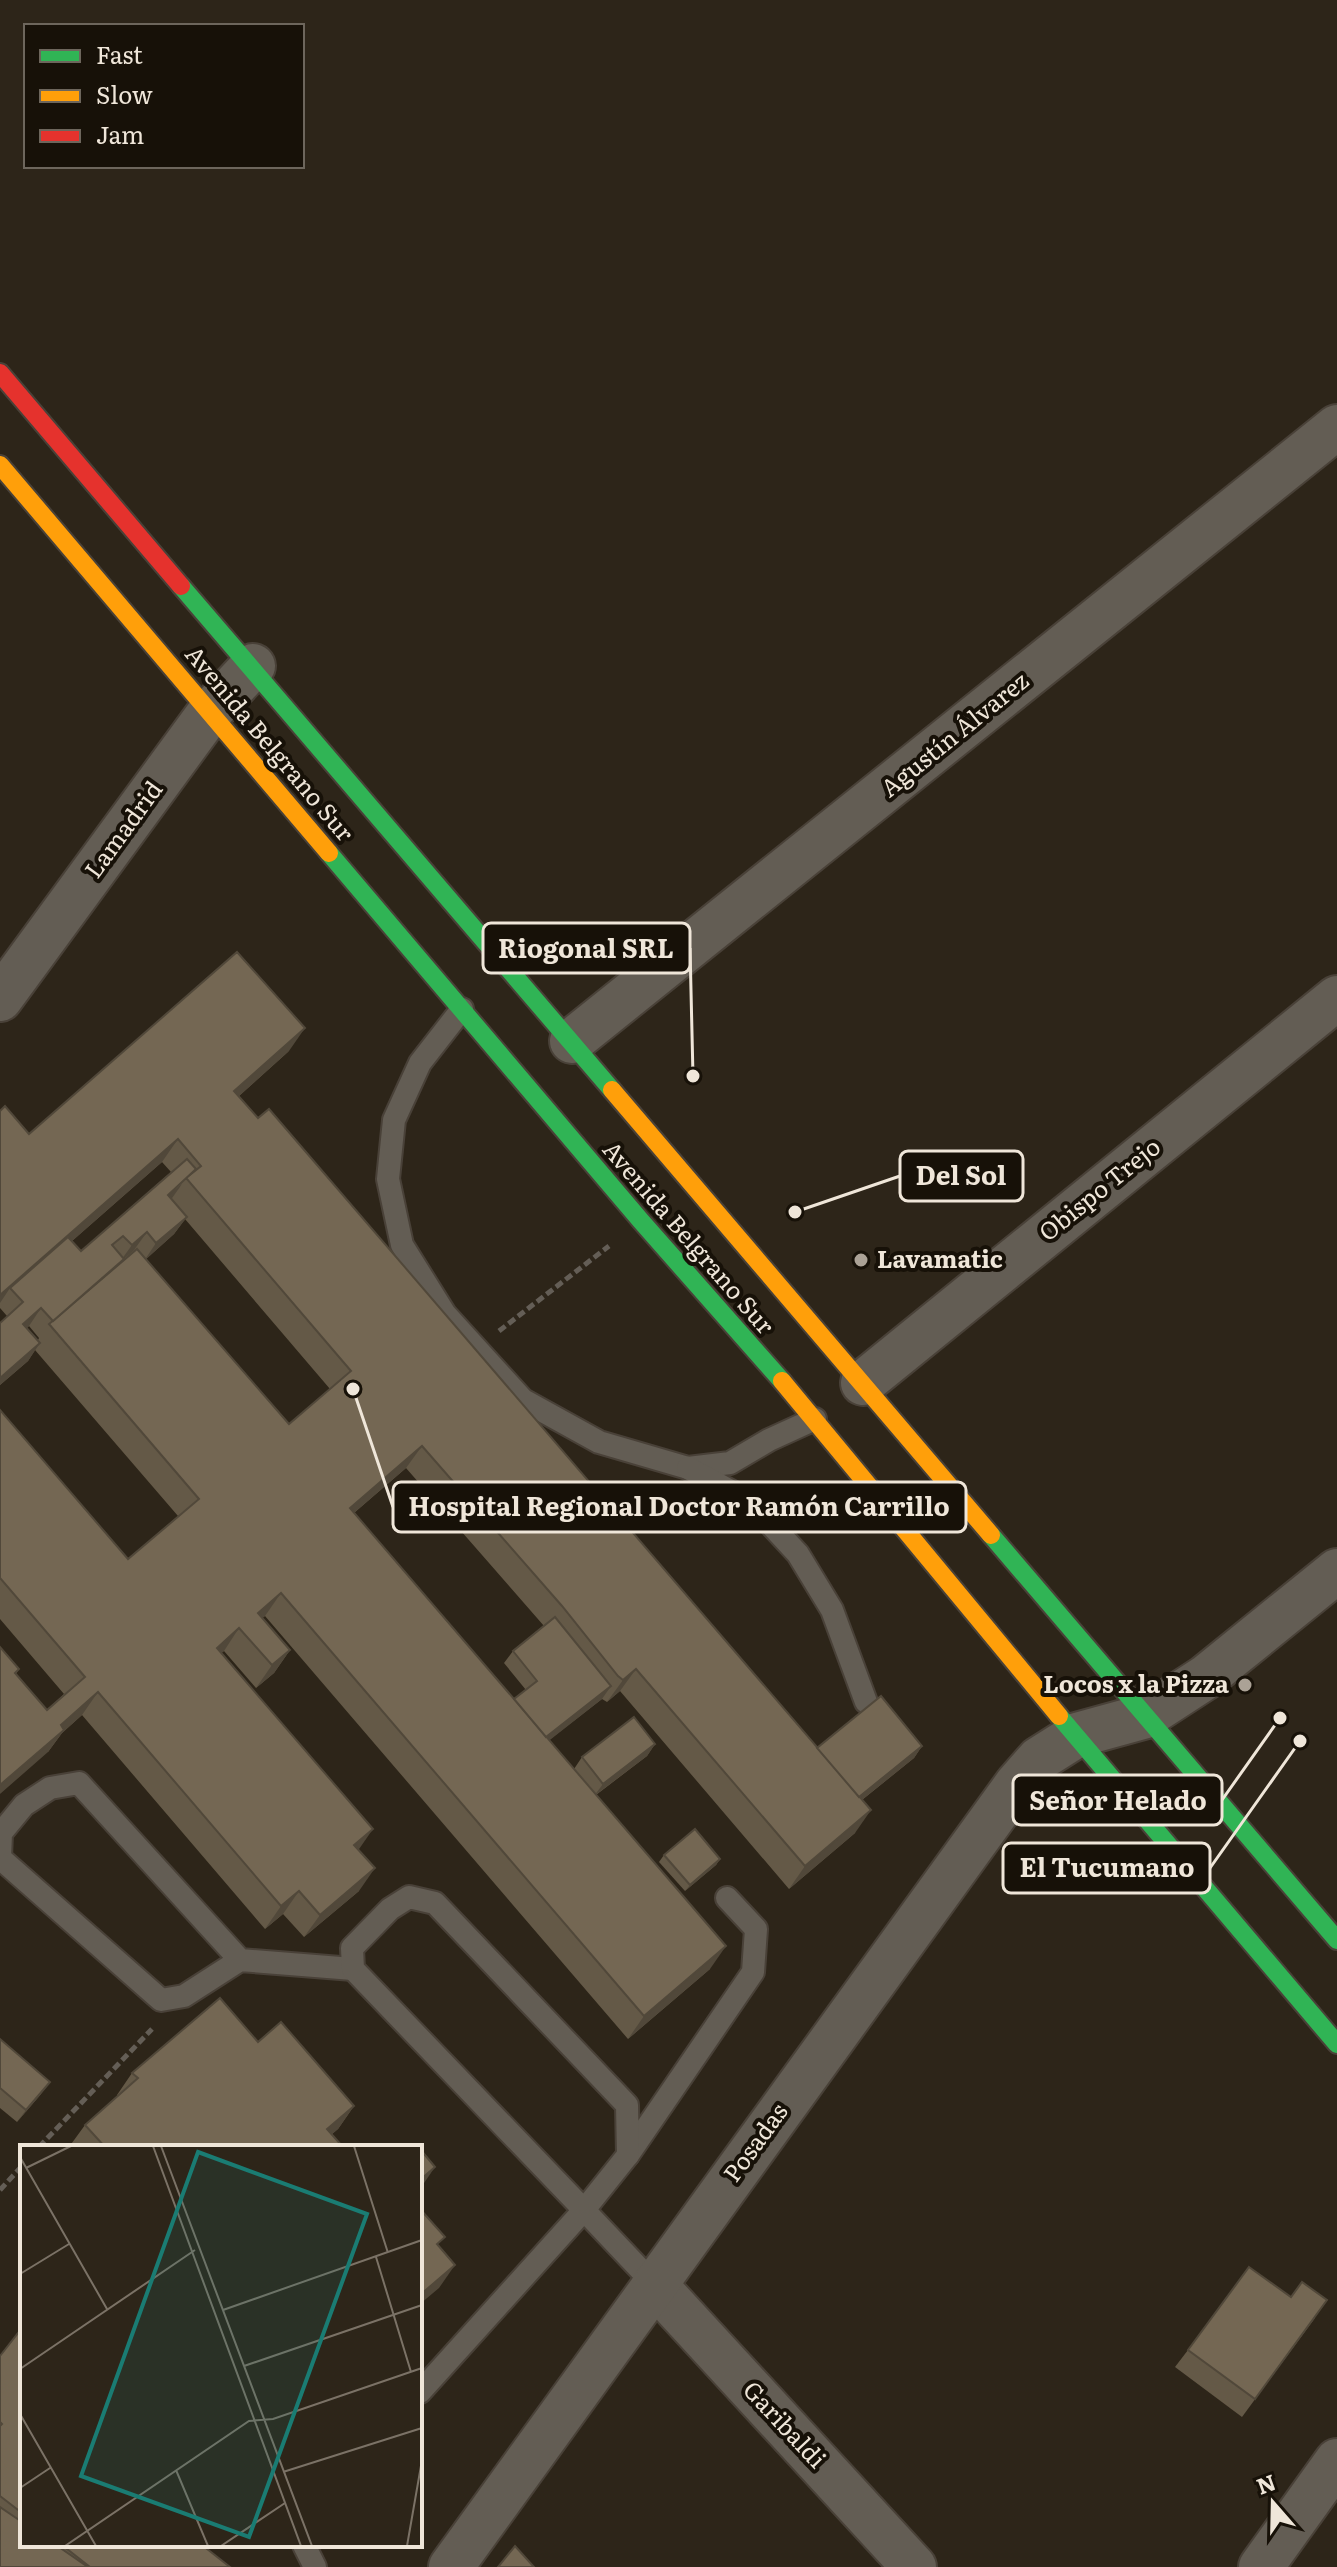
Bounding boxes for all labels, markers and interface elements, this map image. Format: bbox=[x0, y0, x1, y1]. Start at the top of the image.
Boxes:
legend bbox=[24, 24, 304, 168]
text: Fast bbox=[96, 36, 143, 71]
text: Slow bbox=[96, 76, 153, 111]
text: Jam bbox=[96, 116, 144, 151]
street label: Avenida Belgrano Sur bbox=[178, 637, 364, 848]
street label: Agustín Álvarez bbox=[872, 662, 1035, 804]
street label: Lamadrid bbox=[75, 772, 169, 884]
callout: Riogonal SRL bbox=[483, 923, 690, 973]
text: Riogonal SRL bbox=[498, 927, 674, 966]
street label: Obispo Trejo bbox=[1030, 1128, 1167, 1248]
street label: Avenida Belgrano Sur bbox=[596, 1132, 784, 1341]
callout: Del Sol bbox=[900, 1151, 1023, 1201]
text: Del Sol bbox=[916, 1154, 1006, 1193]
place label: Lavamatic bbox=[877, 1240, 1003, 1275]
marker: Lavamatic bbox=[852, 1251, 870, 1269]
callout: Hospital Regional Doctor Ramón Carrillo bbox=[393, 1482, 966, 1532]
text: Hospital Regional Doctor Ramón Carrillo bbox=[408, 1485, 950, 1524]
place label: Locos x la Pizza bbox=[1043, 1665, 1229, 1700]
marker: Locos x la Pizza bbox=[1236, 1676, 1254, 1694]
callout: Señor Helado bbox=[1013, 1775, 1222, 1825]
text: Señor Helado bbox=[1029, 1779, 1207, 1818]
callout: El Tucumano bbox=[1003, 1843, 1210, 1893]
text: El Tucumano bbox=[1020, 1846, 1194, 1885]
street label: Posadas bbox=[713, 2095, 795, 2188]
inset map bbox=[20, 2145, 422, 2547]
street label: Garibaldi bbox=[736, 2372, 835, 2475]
north arrow bbox=[1233, 2463, 1313, 2543]
text: N bbox=[1251, 2464, 1280, 2501]

